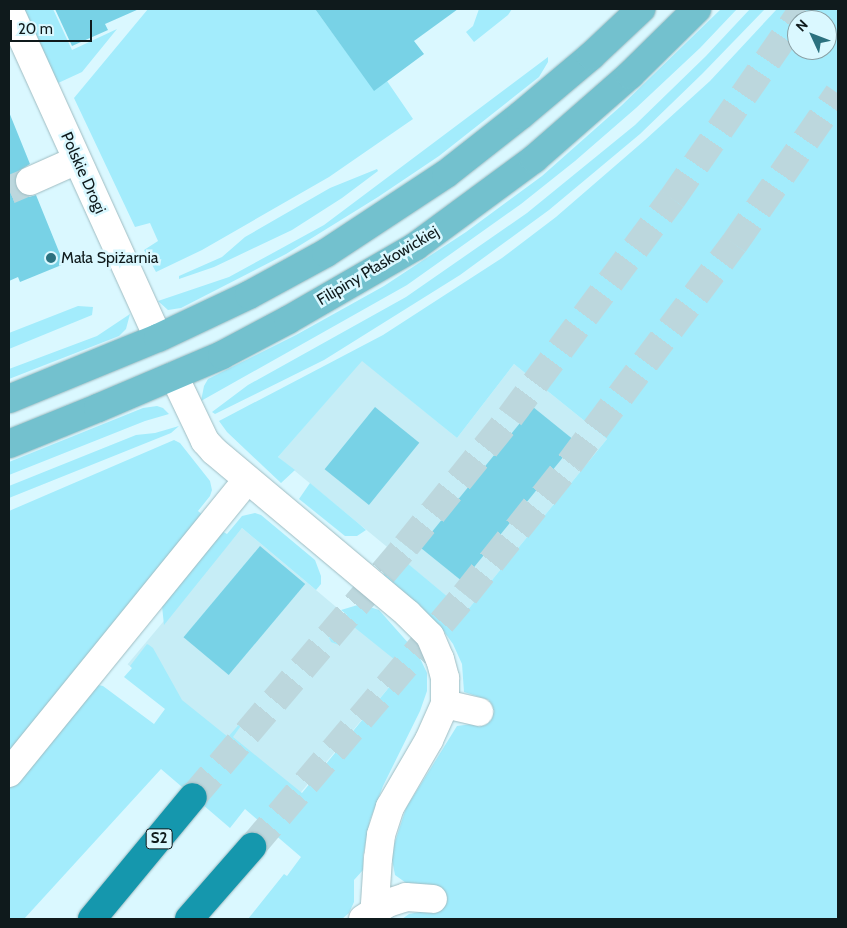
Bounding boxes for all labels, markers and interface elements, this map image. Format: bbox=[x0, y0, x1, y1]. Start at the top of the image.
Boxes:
scale bar bbox=[12, 10, 95, 42]
north arrow bbox=[787, 10, 837, 60]
text: N bbox=[792, 16, 812, 35]
text: 20 m bbox=[18, 20, 53, 38]
street label: Polskie Drogi bbox=[56, 129, 110, 217]
street label: Filipiny Płaskowickiej bbox=[314, 222, 442, 310]
place label: Mała Spiżarnia bbox=[61, 248, 158, 268]
marker: Mała Spiżarnia bbox=[45, 252, 57, 264]
road number: S2 bbox=[145, 826, 173, 852]

